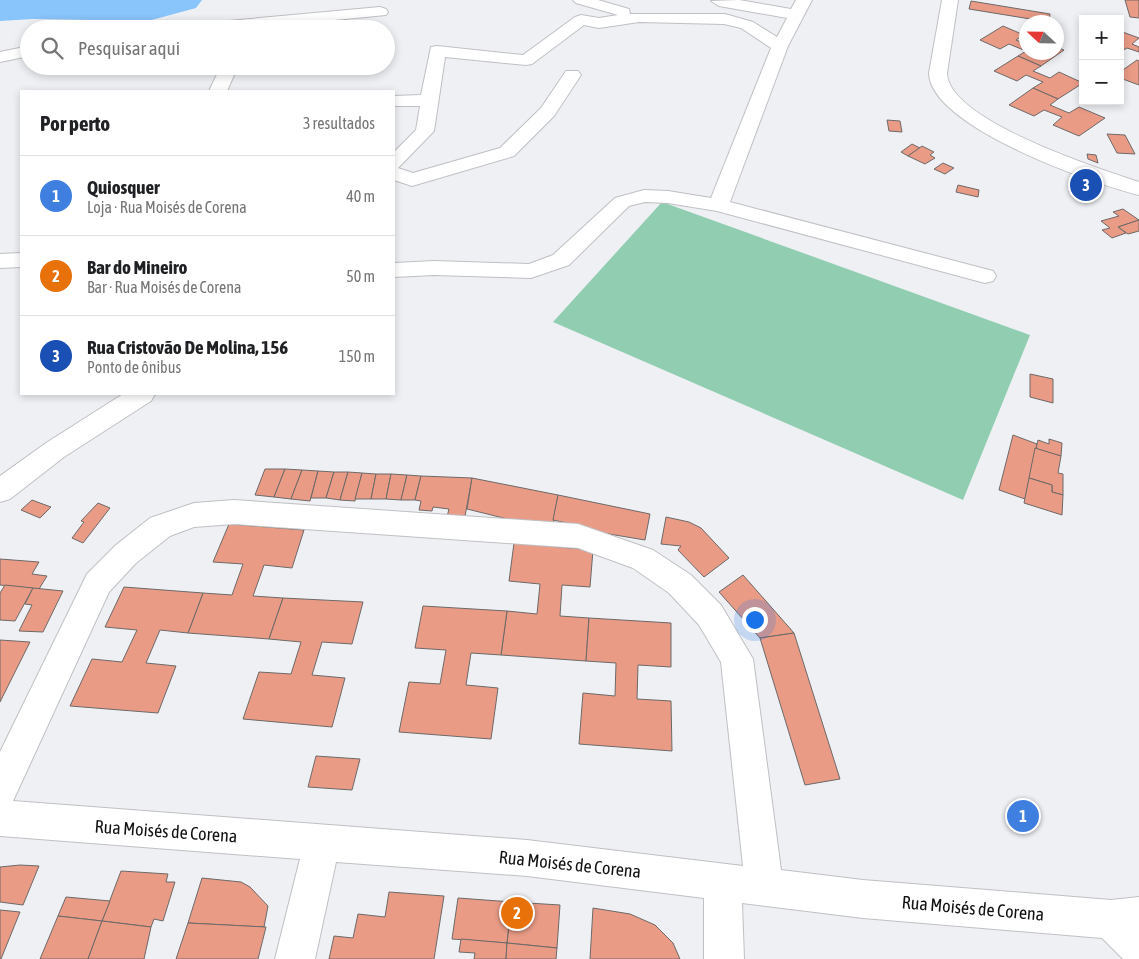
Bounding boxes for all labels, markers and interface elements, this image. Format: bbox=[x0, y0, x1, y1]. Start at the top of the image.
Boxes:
north arrow bbox=[1019, 15, 1064, 60]
map controls bbox=[1079, 15, 1124, 105]
button: + bbox=[1079, 15, 1124, 60]
search box bbox=[20, 20, 395, 75]
icon: search bbox=[38, 34, 66, 62]
text: Pesquisar aqui bbox=[78, 37, 180, 59]
button: − bbox=[1079, 60, 1124, 105]
text: Por perto bbox=[40, 111, 110, 135]
text: 3 resultados bbox=[303, 114, 375, 132]
pin: 3 bbox=[1070, 166, 1102, 204]
text: Quiosquer bbox=[87, 176, 160, 198]
text: 1 bbox=[52, 187, 60, 205]
text: 40 m bbox=[346, 187, 375, 205]
text: Loja · Rua Moisés de Corena bbox=[87, 198, 247, 216]
text: Bar do Mineiro bbox=[87, 256, 187, 278]
text: 2 bbox=[52, 267, 60, 285]
text: 50 m bbox=[346, 267, 375, 285]
text: Bar · Rua Moisés de Corena bbox=[87, 278, 242, 296]
text: Rua Cristovão De Molina, 156 bbox=[87, 336, 288, 358]
text: 3 bbox=[52, 347, 60, 365]
text: 150 m bbox=[339, 347, 375, 365]
text: Ponto de ônibus bbox=[87, 358, 181, 376]
your location bbox=[742, 607, 768, 633]
pin: 1 bbox=[1007, 797, 1039, 835]
street label: Rua Moisés de Corena bbox=[94, 816, 238, 846]
street label: Rua Moisés de Corena bbox=[498, 846, 642, 882]
street label: Rua Moisés de Corena bbox=[901, 891, 1045, 925]
pin: 2 bbox=[501, 894, 533, 932]

